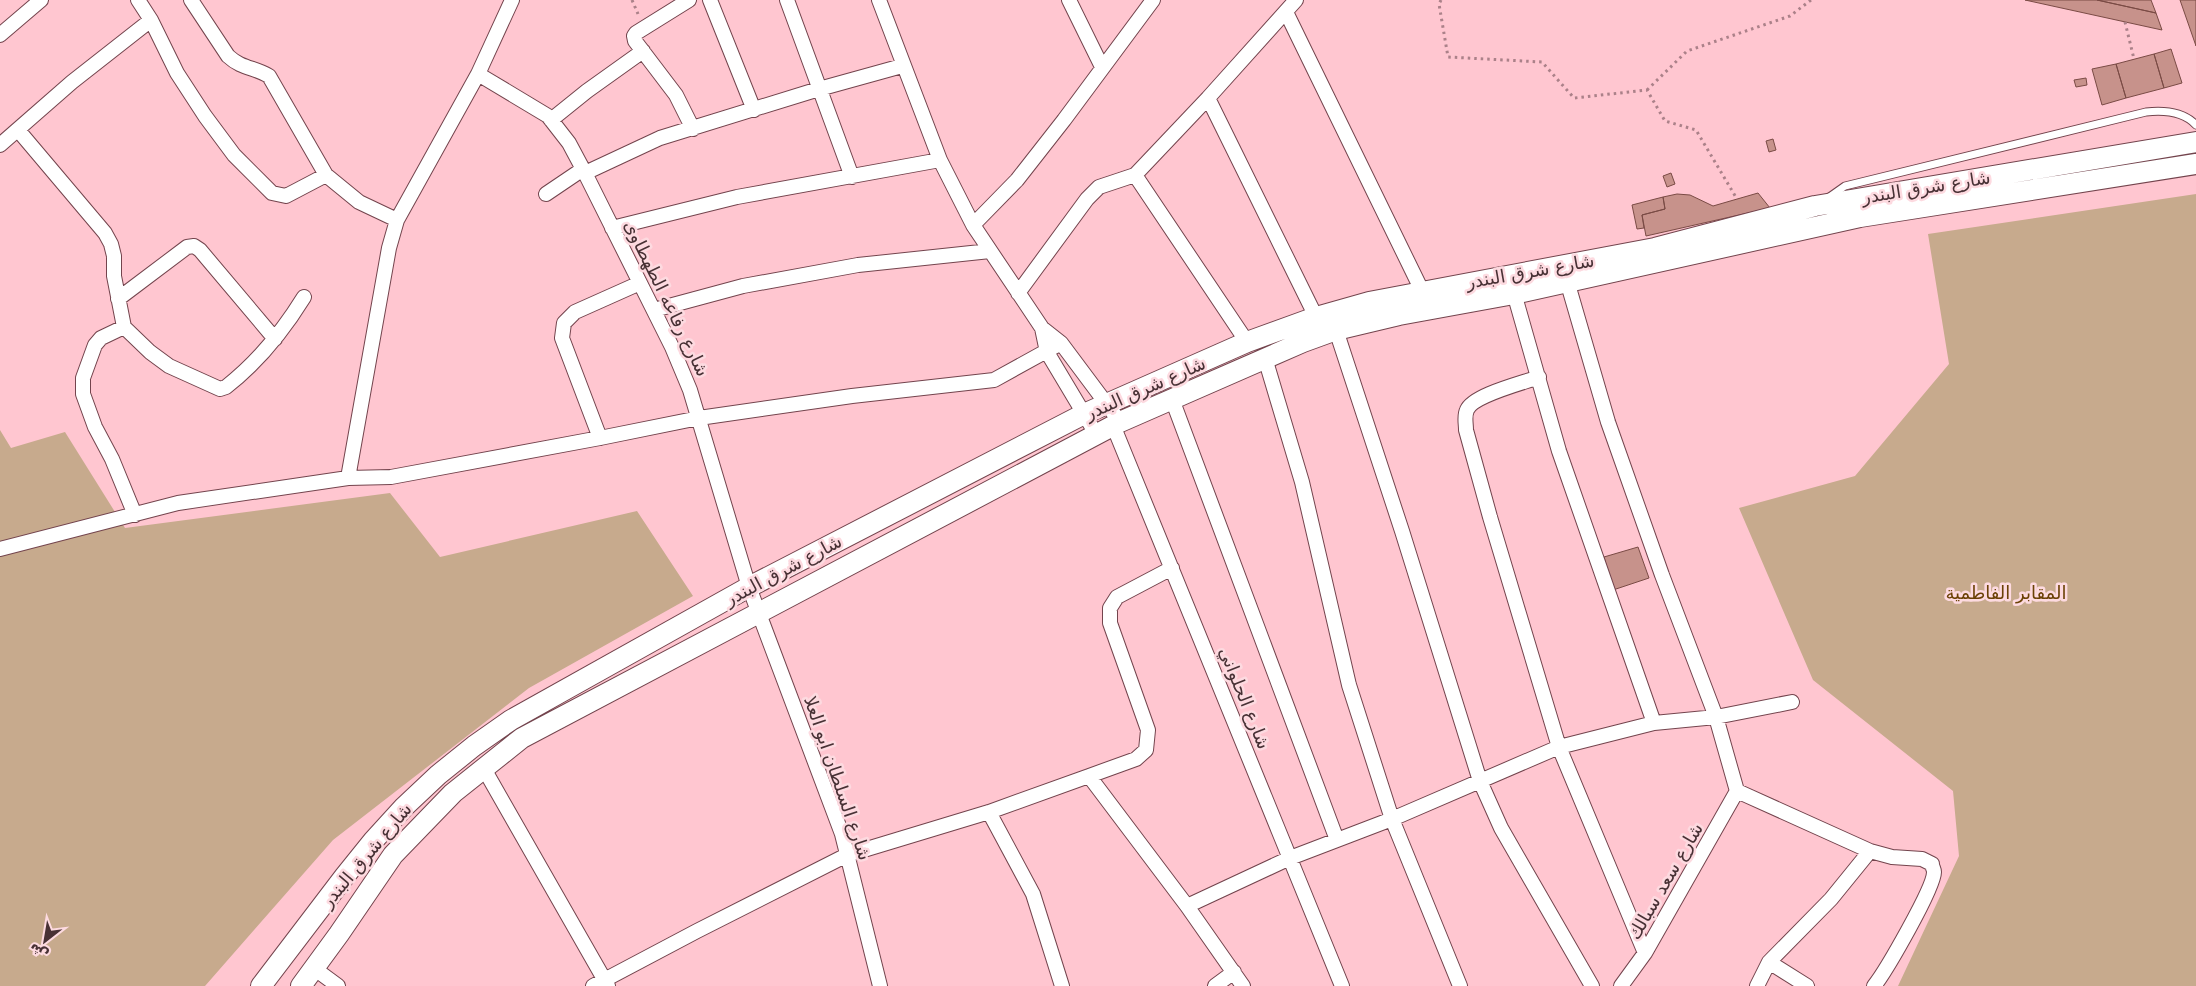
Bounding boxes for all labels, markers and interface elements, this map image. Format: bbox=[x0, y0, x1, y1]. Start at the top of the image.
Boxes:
street label: شارع شرق البندر bbox=[1859, 166, 1992, 209]
street label: شارع رفاعه الطهطاوى bbox=[619, 216, 714, 380]
street label: شارع شرق البندر bbox=[1463, 249, 1596, 294]
street label: شارع شرق البندر bbox=[1080, 352, 1209, 425]
street label: شارع شرق البندر bbox=[720, 530, 846, 611]
park label: المقابر الفاطمية bbox=[1945, 582, 2067, 604]
street label: شارع الحلواني bbox=[1214, 644, 1275, 752]
street label: شارع السلطان ابو العلا bbox=[799, 693, 876, 863]
street label: شارع شرق البندر bbox=[316, 798, 417, 913]
street label: شارع سعد سبالك bbox=[1623, 819, 1708, 944]
north arrow bbox=[20, 916, 70, 966]
text: ش bbox=[26, 940, 51, 964]

